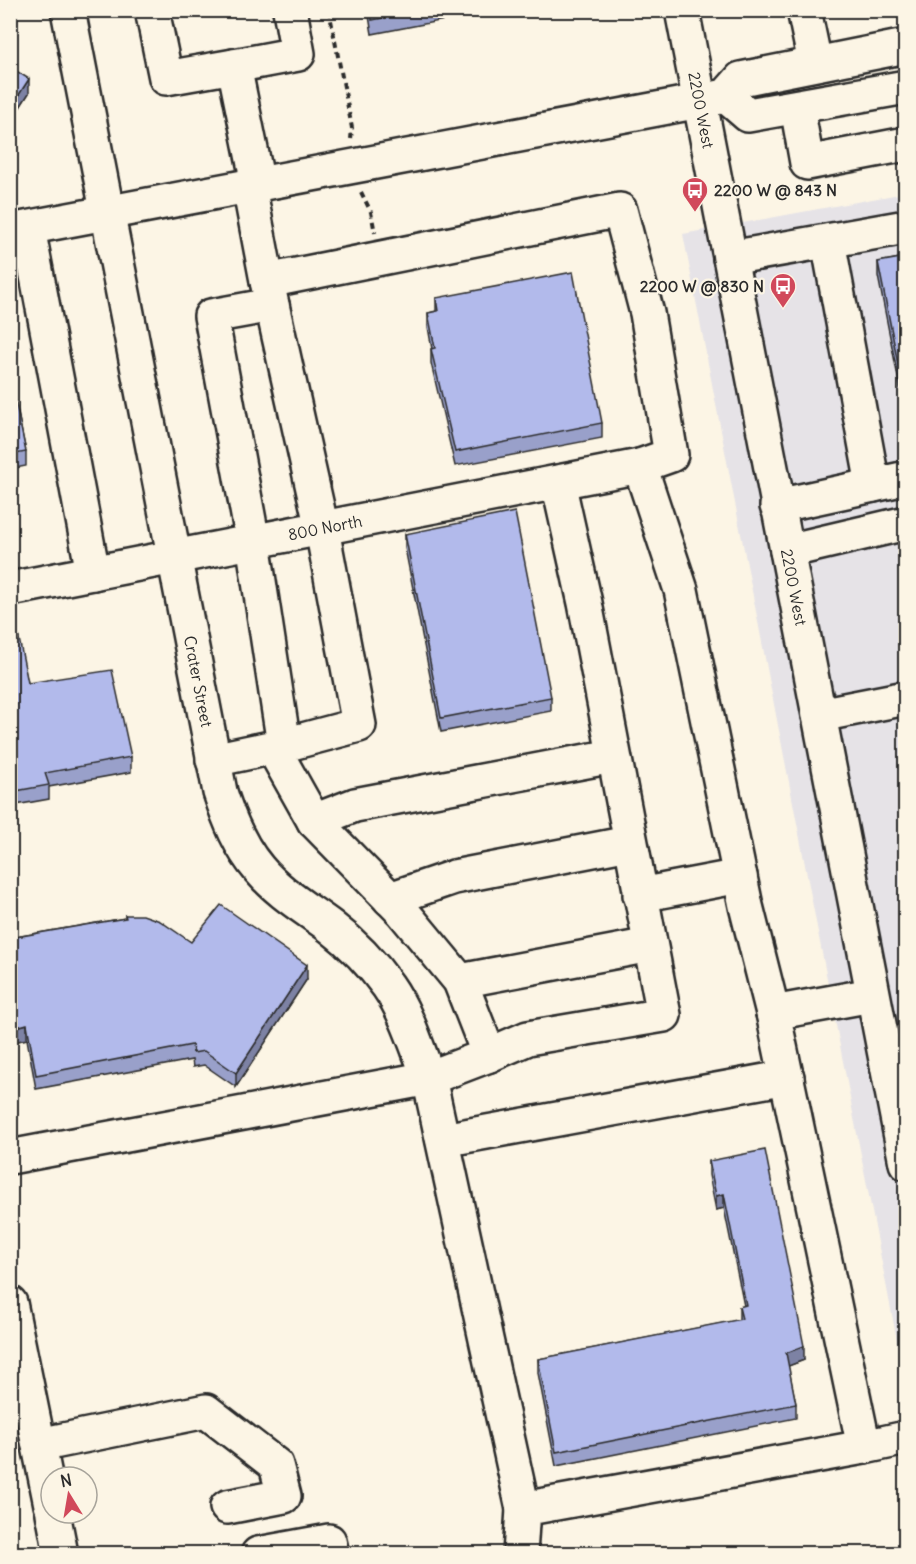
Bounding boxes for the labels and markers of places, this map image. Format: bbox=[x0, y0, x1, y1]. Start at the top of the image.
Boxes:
bus stop icon: 2200 W @ 843 N bbox=[680, 175, 710, 213]
place label: 2200 W @ 843 N bbox=[714, 180, 837, 201]
bus stop icon: 2200 W @ 830 N bbox=[768, 271, 798, 309]
place label: 2200 W @ 830 N bbox=[640, 276, 764, 297]

